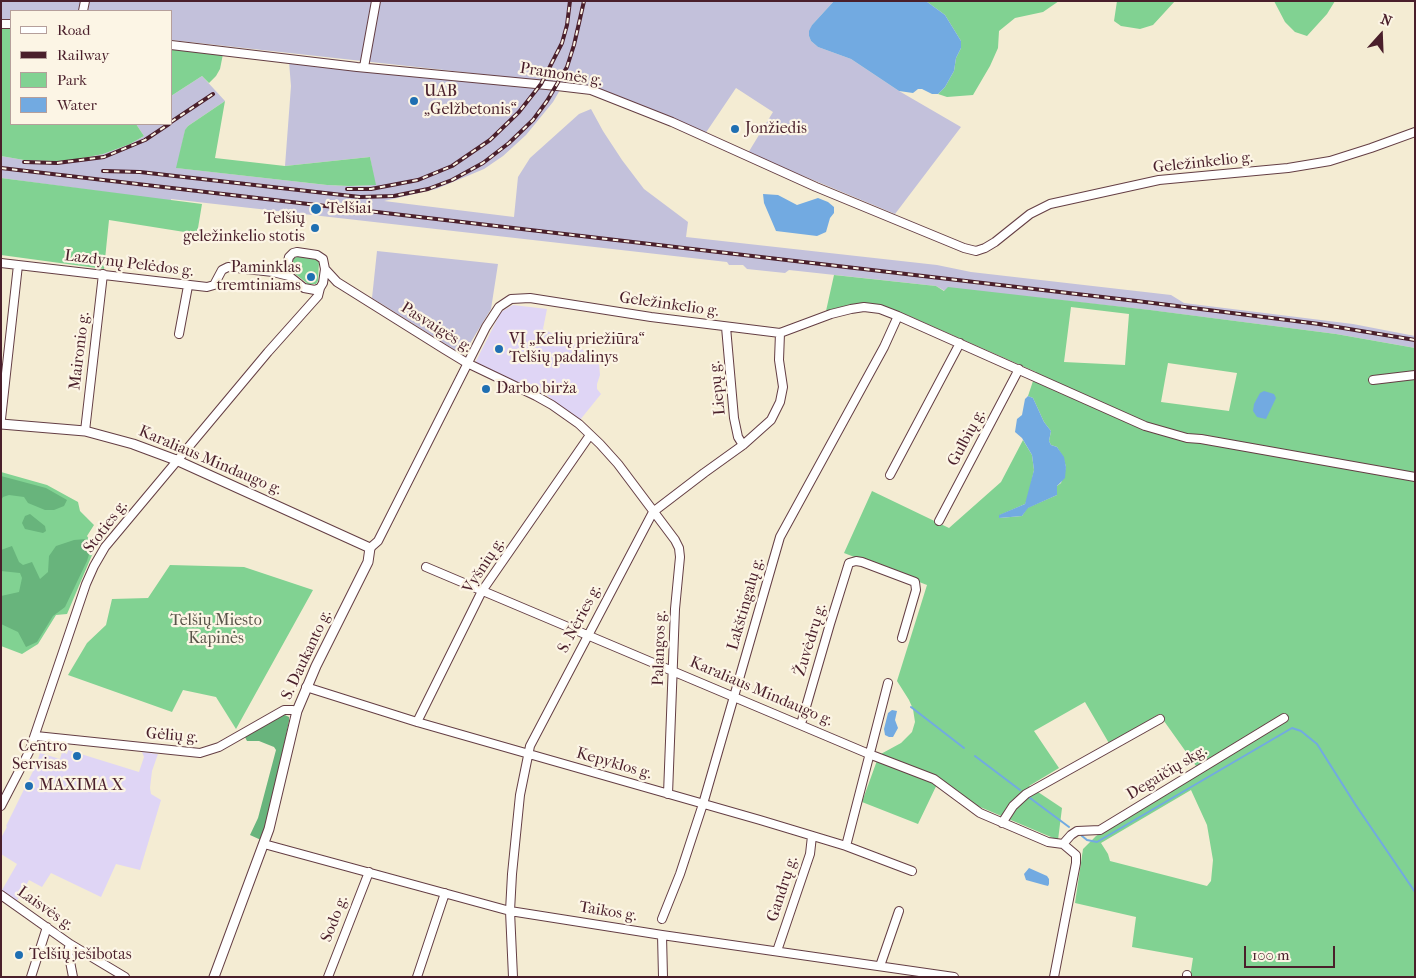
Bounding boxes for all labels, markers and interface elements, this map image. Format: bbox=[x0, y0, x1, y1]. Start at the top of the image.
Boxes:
legend bbox=[10, 10, 172, 125]
north arrow bbox=[1356, 10, 1406, 60]
text: N bbox=[1378, 11, 1394, 30]
text: Road bbox=[57, 21, 90, 39]
text: Railway bbox=[57, 46, 109, 64]
street label: Pramonės g. bbox=[518, 59, 604, 91]
text: Park bbox=[57, 71, 87, 89]
place label: UAB „Gelžbetonis“ bbox=[424, 82, 517, 120]
marker: UAB „Gelžbetonis“ bbox=[408, 95, 420, 107]
text: Water bbox=[57, 96, 97, 114]
place label: Jonžiedis bbox=[745, 119, 807, 139]
marker: Jonžiedis bbox=[729, 123, 741, 135]
street label: Geležinkelio g. bbox=[1152, 148, 1254, 178]
place label: Telšiai bbox=[327, 199, 371, 219]
marker: Telšiai bbox=[309, 202, 323, 216]
place label: Telšių geležinkelio stotis bbox=[183, 209, 305, 247]
marker: Telšių geležinkelio stotis bbox=[309, 222, 321, 234]
street label: Lazdynų Pelėdos g. bbox=[63, 247, 195, 281]
place label: Paminklas tremtiniams bbox=[216, 258, 301, 296]
marker: Paminklas tremtiniams bbox=[305, 271, 317, 283]
street label: Geležinkelio g. bbox=[618, 288, 720, 322]
street label: Pasvaigės g. bbox=[397, 299, 475, 357]
street label: Maironio g. bbox=[66, 311, 94, 391]
place label: VĮ „Kelių priežiūra“ Telšių padalinys bbox=[509, 330, 645, 368]
marker: VĮ „Kelių priežiūra“ Telšių padalinys bbox=[493, 343, 505, 355]
street label: Liepų g. bbox=[706, 360, 730, 416]
place label: Darbo birža bbox=[496, 379, 577, 399]
marker: Darbo birža bbox=[480, 383, 492, 395]
street label: Gulbių g. bbox=[944, 406, 990, 470]
street label: Karaliaus Mindaugo g. bbox=[136, 422, 284, 500]
street label: Stoties g. bbox=[80, 497, 132, 557]
street label: Vyšnių g. bbox=[459, 535, 509, 597]
street label: Lakštingalų g. bbox=[724, 556, 768, 652]
street label: S. Nėries g. bbox=[554, 581, 606, 657]
street label: Žuvėdrų g. bbox=[791, 601, 831, 679]
street label: S. Daukanto g. bbox=[278, 607, 336, 703]
street label: Palangos g. bbox=[649, 610, 671, 686]
park label: Telšių Miesto Kapinės bbox=[170, 611, 262, 649]
street label: Karaliaus Mindaugo g. bbox=[687, 653, 835, 731]
street label: Gėlių g. bbox=[145, 724, 199, 748]
place label: Centro Servisas bbox=[12, 737, 67, 775]
street label: Degaičių skg. bbox=[1123, 741, 1211, 805]
street label: Kepyklos g. bbox=[574, 744, 654, 784]
marker: Centro Servisas bbox=[71, 750, 83, 762]
place label: MAXIMA X bbox=[39, 776, 124, 796]
marker: MAXIMA X bbox=[23, 780, 35, 792]
street label: Gandrų g. bbox=[763, 854, 803, 924]
street label: Laisvės g. bbox=[13, 883, 77, 935]
street label: Sodo g. bbox=[317, 893, 353, 945]
street label: Taikos g. bbox=[578, 898, 638, 926]
scale bar bbox=[1246, 936, 1337, 968]
place label: Telšių ješibotas bbox=[29, 945, 132, 965]
text: 100 m bbox=[1252, 946, 1290, 964]
marker: Telšių ješibotas bbox=[13, 949, 25, 961]

